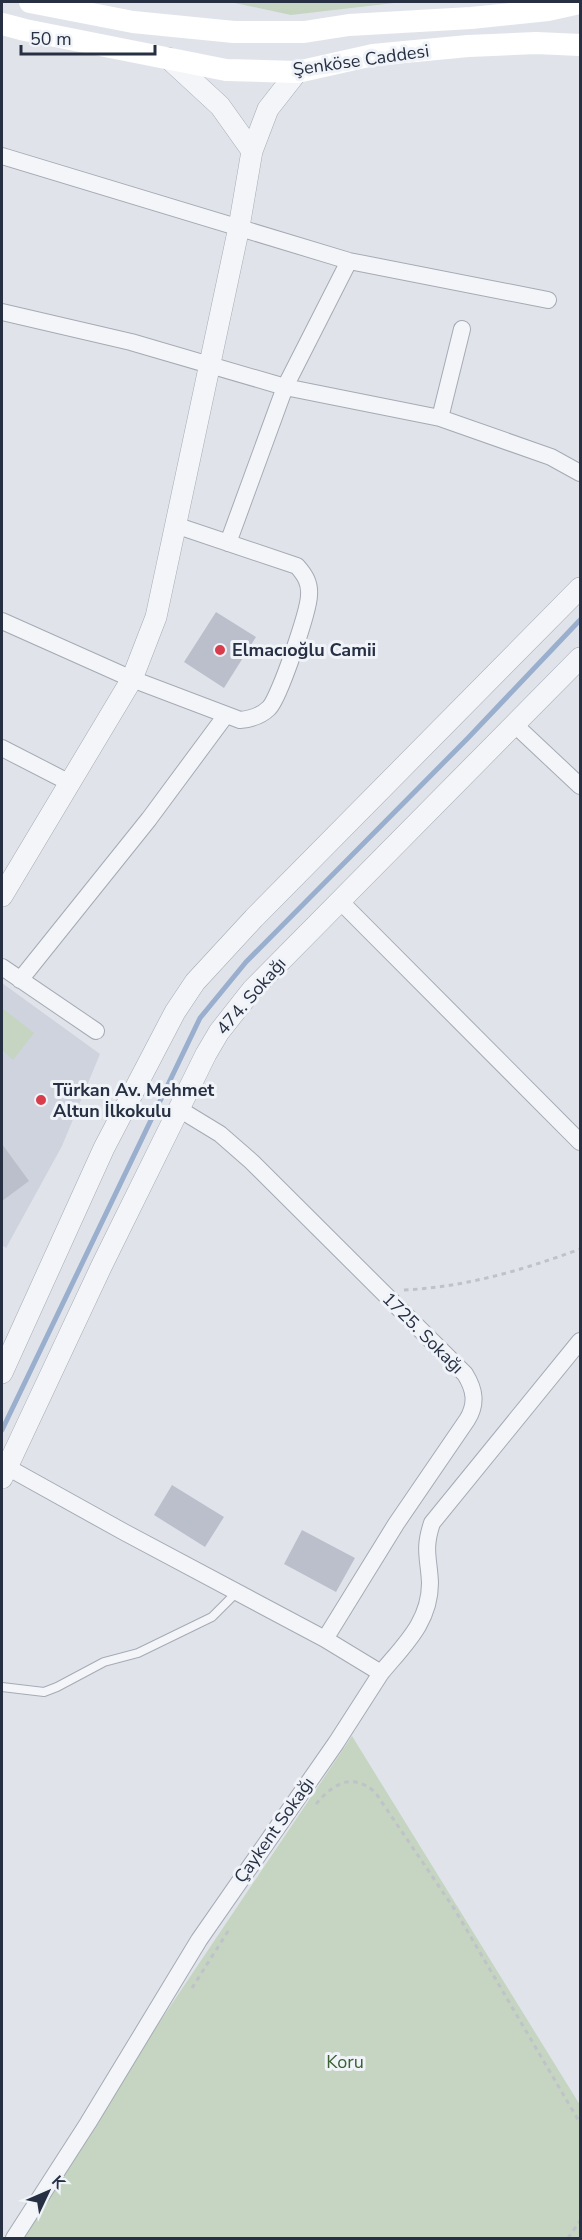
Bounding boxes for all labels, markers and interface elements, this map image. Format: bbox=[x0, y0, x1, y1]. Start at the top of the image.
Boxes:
scale bar bbox=[21, 18, 154, 56]
text: 50 m bbox=[30, 27, 72, 51]
street label: Şenköse Caddesi bbox=[291, 39, 431, 81]
place label: Elmacıoğlu Camii bbox=[232, 638, 376, 662]
marker: Elmacıoğlu Camii bbox=[213, 643, 227, 657]
street label: 474. Sokağı bbox=[211, 952, 291, 1040]
place label: Türkan Av. Mehmet Altun İlkokulu bbox=[53, 1078, 214, 1123]
marker: Türkan Av. Mehmet Altun İlkokulu bbox=[34, 1093, 48, 1107]
street label: 1725. Sokağı bbox=[377, 1287, 469, 1379]
street label: Çaykent Sokağı bbox=[229, 1772, 319, 1888]
park label: Koru bbox=[326, 2050, 364, 2074]
north arrow bbox=[18, 2162, 78, 2222]
text: K bbox=[46, 2171, 71, 2195]

